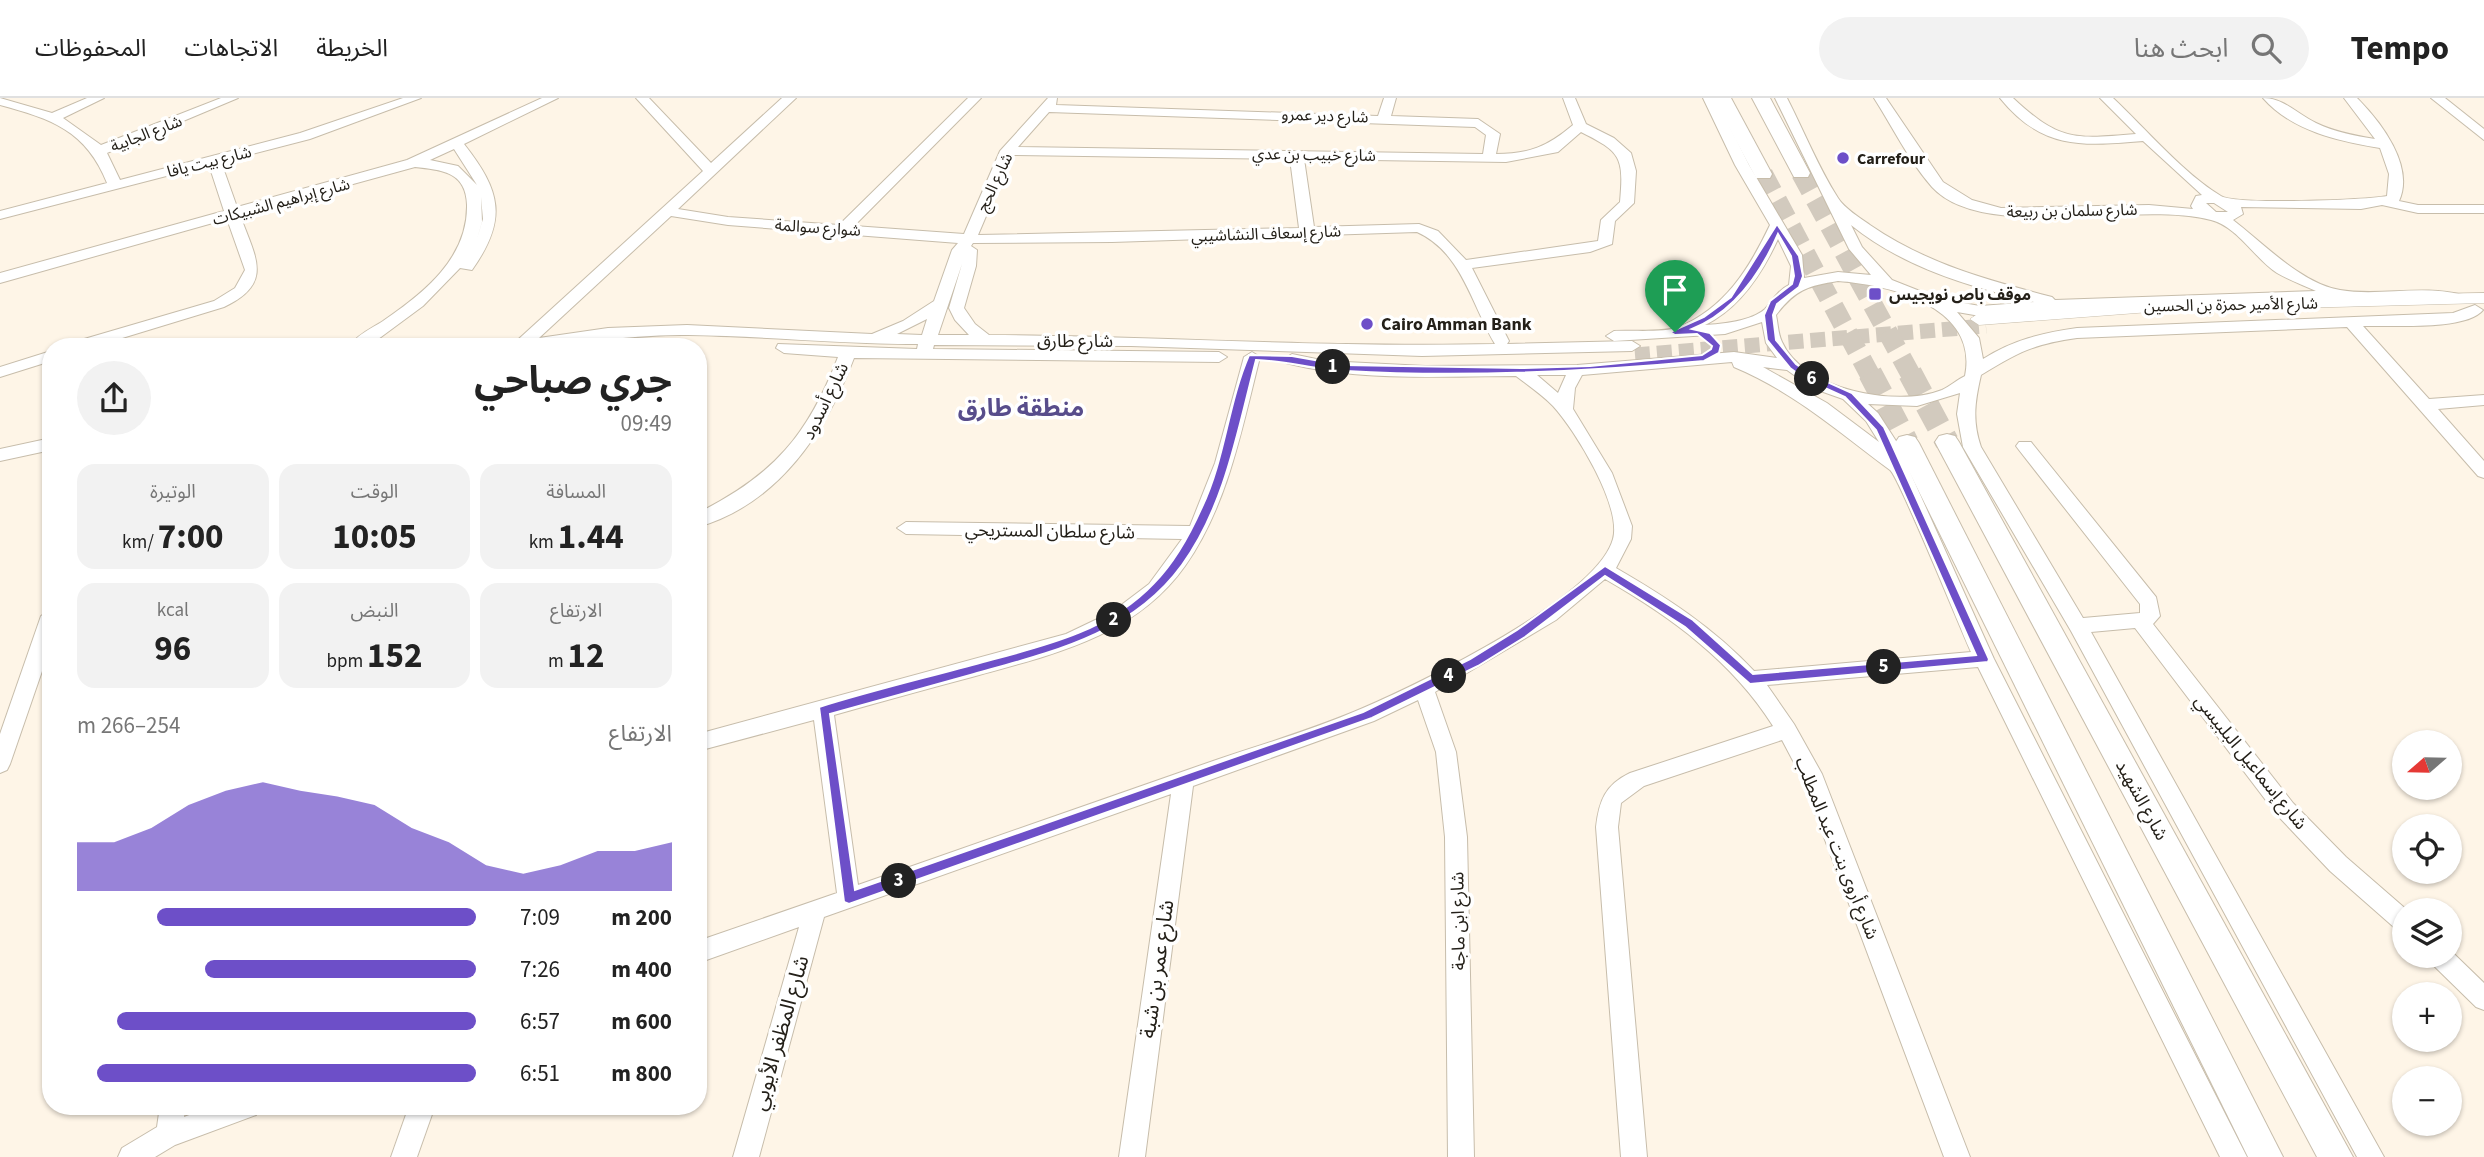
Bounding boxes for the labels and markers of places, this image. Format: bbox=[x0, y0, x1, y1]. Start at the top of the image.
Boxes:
place label: Carrefour bbox=[1857, 148, 1926, 170]
marker: Carrefour bbox=[1835, 150, 1851, 166]
pin bbox=[1645, 260, 1705, 332]
place label: موقف باص نويجيس bbox=[1889, 284, 2031, 306]
marker: موقف باص نويجيس bbox=[1867, 286, 1883, 302]
place label: Cairo Amman Bank bbox=[1381, 312, 1532, 337]
marker: Cairo Amman Bank bbox=[1359, 316, 1375, 332]
pin: 1 bbox=[1316, 350, 1350, 384]
pin: 6 bbox=[1794, 362, 1829, 396]
pin: 2 bbox=[1096, 602, 1132, 638]
pin: 5 bbox=[1867, 650, 1902, 684]
pin: 4 bbox=[1432, 658, 1466, 694]
pin: 3 bbox=[881, 864, 916, 898]

